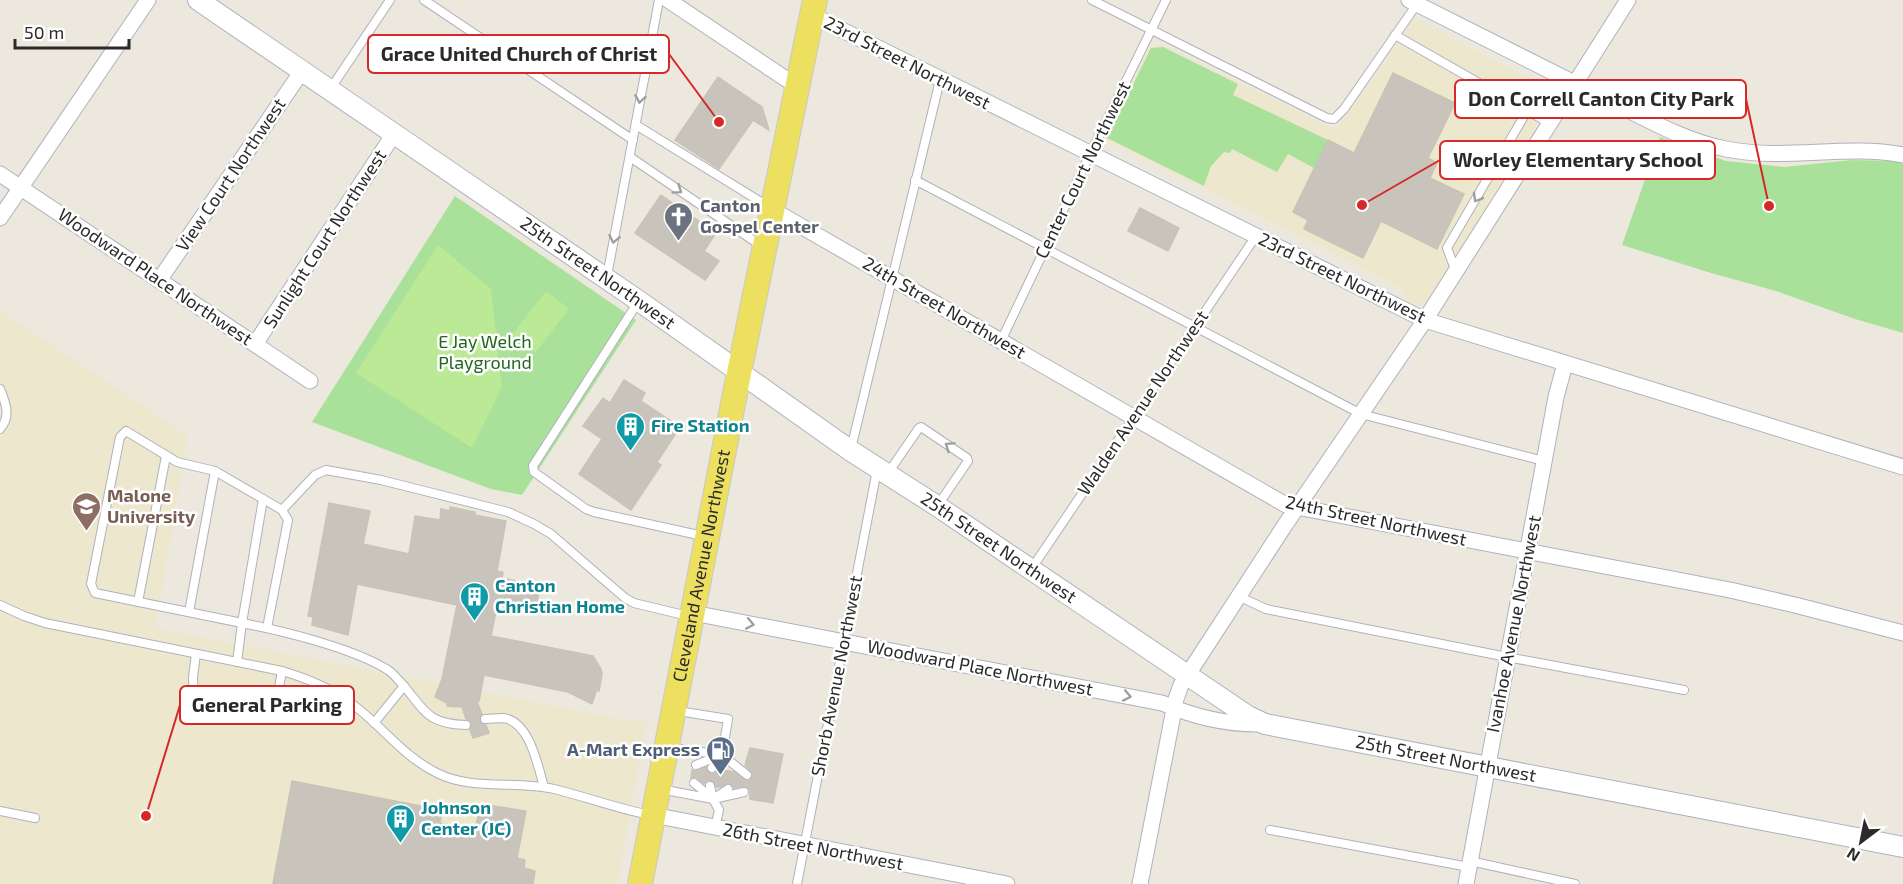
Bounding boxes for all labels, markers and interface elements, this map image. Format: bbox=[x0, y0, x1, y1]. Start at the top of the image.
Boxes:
street label: 23rd Street Northwest bbox=[821, 11, 994, 114]
scale bar bbox=[15, 12, 129, 50]
text: 50 m bbox=[24, 21, 64, 43]
callout: Grace United Church of Christ bbox=[368, 35, 669, 73]
text: Grace United Church of Christ bbox=[381, 41, 657, 65]
street label: Center Court Northwest bbox=[1030, 77, 1135, 262]
callout: Don Correll Canton City Park bbox=[1455, 80, 1746, 118]
text: Don Correll Canton City Park bbox=[1468, 86, 1735, 111]
street label: View Court Northwest bbox=[171, 93, 290, 255]
one-way arrow bbox=[634, 93, 647, 103]
callout: Worley Elementary School bbox=[1440, 141, 1715, 179]
street label: Sunlight Court Northwest bbox=[258, 145, 390, 332]
text: Worley Elementary School bbox=[1453, 147, 1704, 172]
one-way arrow bbox=[672, 182, 683, 193]
one-way arrow bbox=[1472, 192, 1484, 202]
place label: Canton Gospel Center bbox=[700, 194, 819, 237]
church icon: Canton Gospel Center bbox=[663, 200, 695, 242]
street label: Woodward Place Northwest bbox=[54, 203, 257, 350]
street label: 25th Street Northwest bbox=[516, 211, 680, 333]
street label: 23rd Street Northwest bbox=[1255, 227, 1430, 327]
one-way arrow bbox=[608, 233, 621, 243]
street label: 24th Street Northwest bbox=[859, 251, 1030, 363]
street label: Walden Avenue Northwest bbox=[1072, 306, 1212, 499]
park label: E Jay Welch Playground bbox=[438, 330, 532, 373]
building icon: Fire Station bbox=[614, 410, 646, 452]
place label: Fire Station bbox=[651, 414, 750, 436]
one-way arrow bbox=[944, 442, 955, 453]
street label: Cleveland Avenue Northwest bbox=[667, 447, 734, 684]
place label: Malone University bbox=[107, 484, 196, 527]
street label: 25th Street Northwest bbox=[917, 487, 1081, 607]
school or university icon: Malone University bbox=[70, 490, 102, 532]
street label: 24th Street Northwest bbox=[1284, 490, 1469, 550]
street label: Ivanhoe Avenue Northwest bbox=[1481, 513, 1545, 734]
street label: Shorb Avenue Northwest bbox=[806, 573, 866, 778]
place label: Canton Christian Home bbox=[495, 574, 625, 617]
building icon: Canton Christian Home bbox=[458, 580, 490, 622]
one-way arrow bbox=[745, 617, 755, 630]
street label: Woodward Place Northwest bbox=[865, 634, 1095, 700]
callout: General Parking bbox=[180, 686, 354, 724]
one-way arrow bbox=[1122, 689, 1132, 702]
text: General Parking bbox=[192, 692, 343, 716]
street label: 25th Street Northwest bbox=[1354, 730, 1538, 786]
fuel station icon: A-Mart Express bbox=[705, 734, 737, 776]
place label: A-Mart Express bbox=[567, 738, 700, 760]
place label: Johnson Center (JC) bbox=[421, 796, 511, 839]
building icon: Johnson Center (JC) bbox=[384, 802, 416, 844]
north arrow bbox=[1831, 812, 1891, 872]
street label: 26th Street Northwest bbox=[721, 818, 906, 874]
text: N bbox=[1843, 844, 1863, 866]

